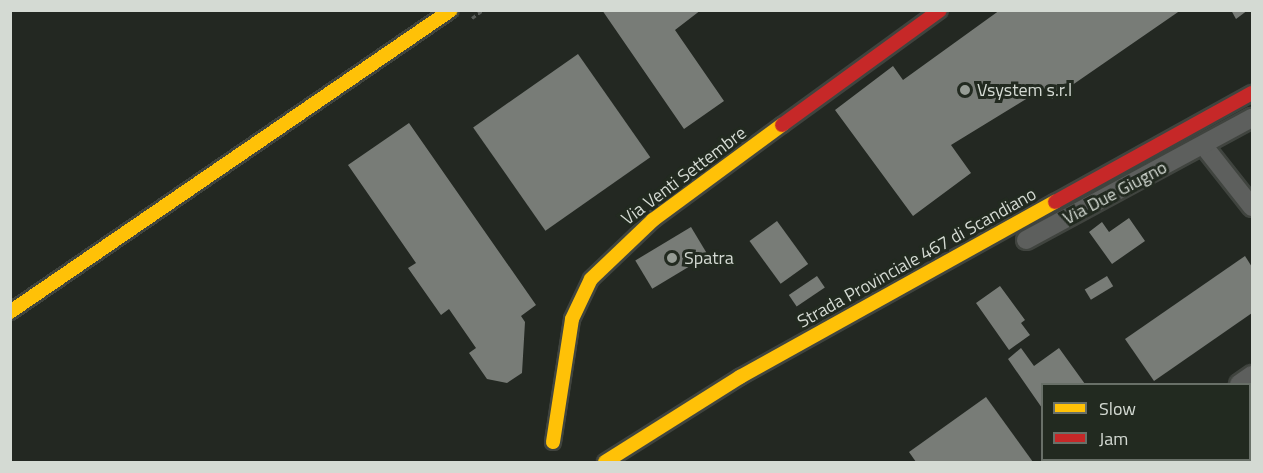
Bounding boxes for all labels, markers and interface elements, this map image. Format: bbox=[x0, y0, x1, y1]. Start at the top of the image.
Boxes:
place label: Vsystem s.r.l bbox=[977, 79, 1072, 101]
marker: Vsystem s.r.l bbox=[958, 83, 972, 97]
street label: Via Venti Settembre bbox=[617, 122, 751, 230]
street label: Via Due Giugno bbox=[1059, 157, 1171, 229]
street label: Strada Provinciale 467 di Scandiano bbox=[794, 183, 1040, 333]
place label: Spatra bbox=[684, 247, 734, 269]
marker: Spatra bbox=[665, 251, 679, 265]
legend bbox=[1041, 383, 1251, 461]
text: Slow bbox=[1099, 395, 1136, 422]
text: Jam bbox=[1099, 425, 1128, 452]

